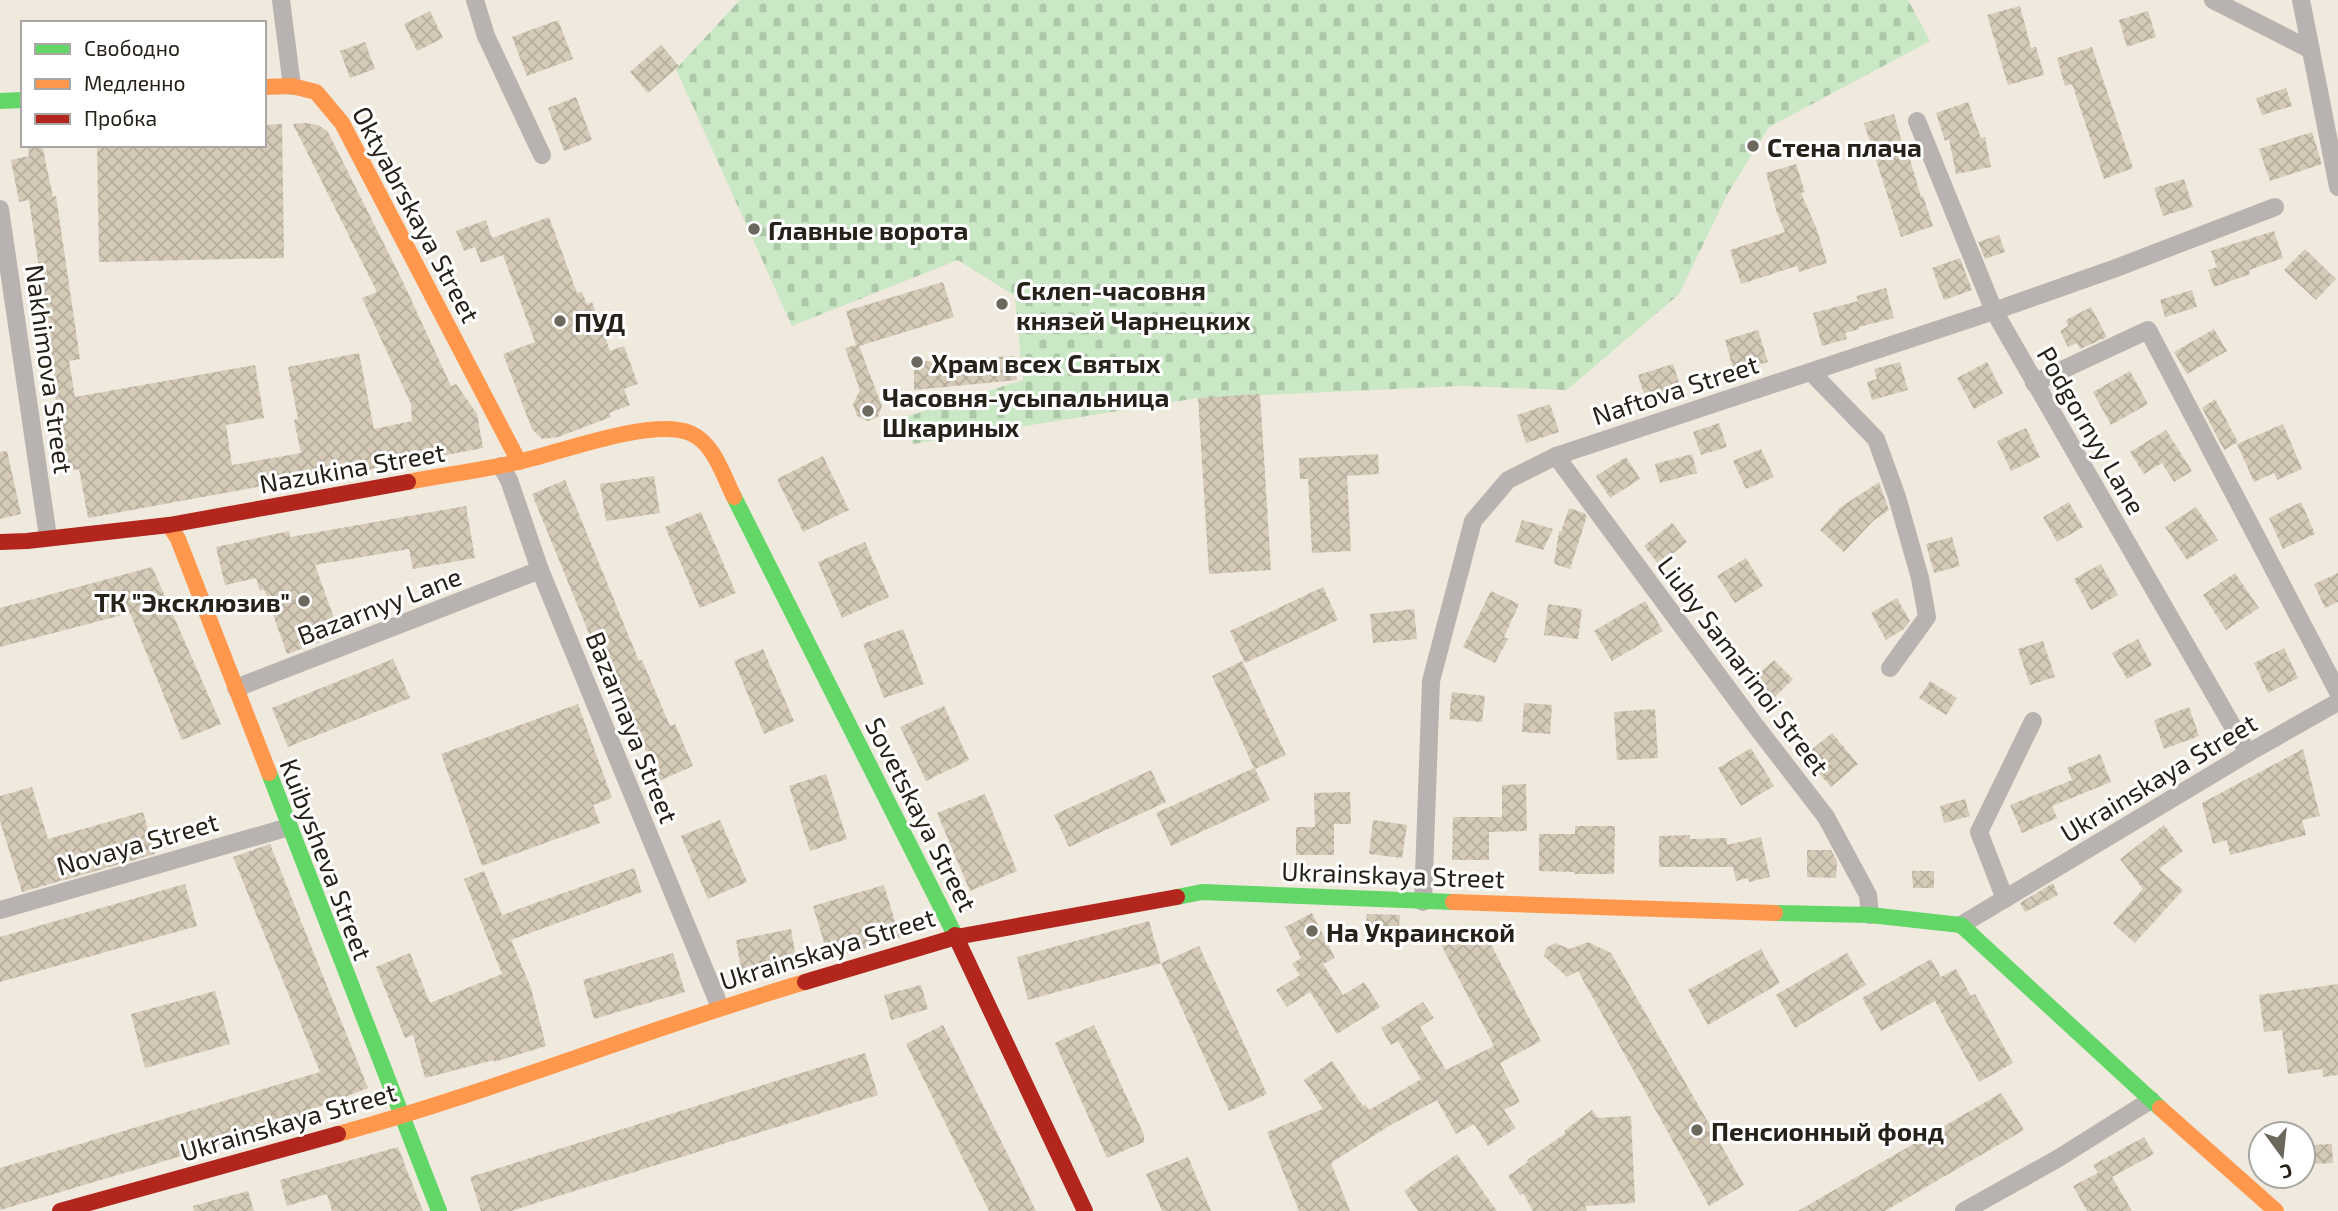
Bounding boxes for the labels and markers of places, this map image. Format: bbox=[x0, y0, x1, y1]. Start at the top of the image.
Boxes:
place label: Стена плача bbox=[1767, 131, 1922, 162]
marker: Стена плача bbox=[1745, 138, 1761, 154]
place label: Главные ворота bbox=[768, 214, 968, 245]
marker: Главные ворота bbox=[746, 221, 762, 237]
place label: Склеп-часовня князей Чарнецких bbox=[1016, 274, 1251, 335]
marker: Склеп-часовня князей Чарнецких bbox=[994, 296, 1010, 312]
place label: ПУД bbox=[574, 306, 625, 337]
marker: ПУД bbox=[552, 313, 568, 329]
place label: Храм всех Святых bbox=[931, 347, 1161, 378]
marker: Храм всех Святых bbox=[909, 354, 925, 370]
place label: Часовня-усыпальница Шкариных bbox=[882, 381, 1169, 442]
marker: Часовня-усыпальница Шкариных bbox=[860, 403, 876, 419]
place label: ТК "Эксклюзив" bbox=[94, 586, 290, 617]
marker: ТК "Эксклюзив" bbox=[296, 593, 312, 609]
place label: На Украинской bbox=[1326, 916, 1515, 947]
marker: На Украинской bbox=[1304, 923, 1320, 939]
place label: Пенсионный фонд bbox=[1711, 1115, 1944, 1146]
marker: Пенсионный фонд bbox=[1689, 1122, 1705, 1138]

